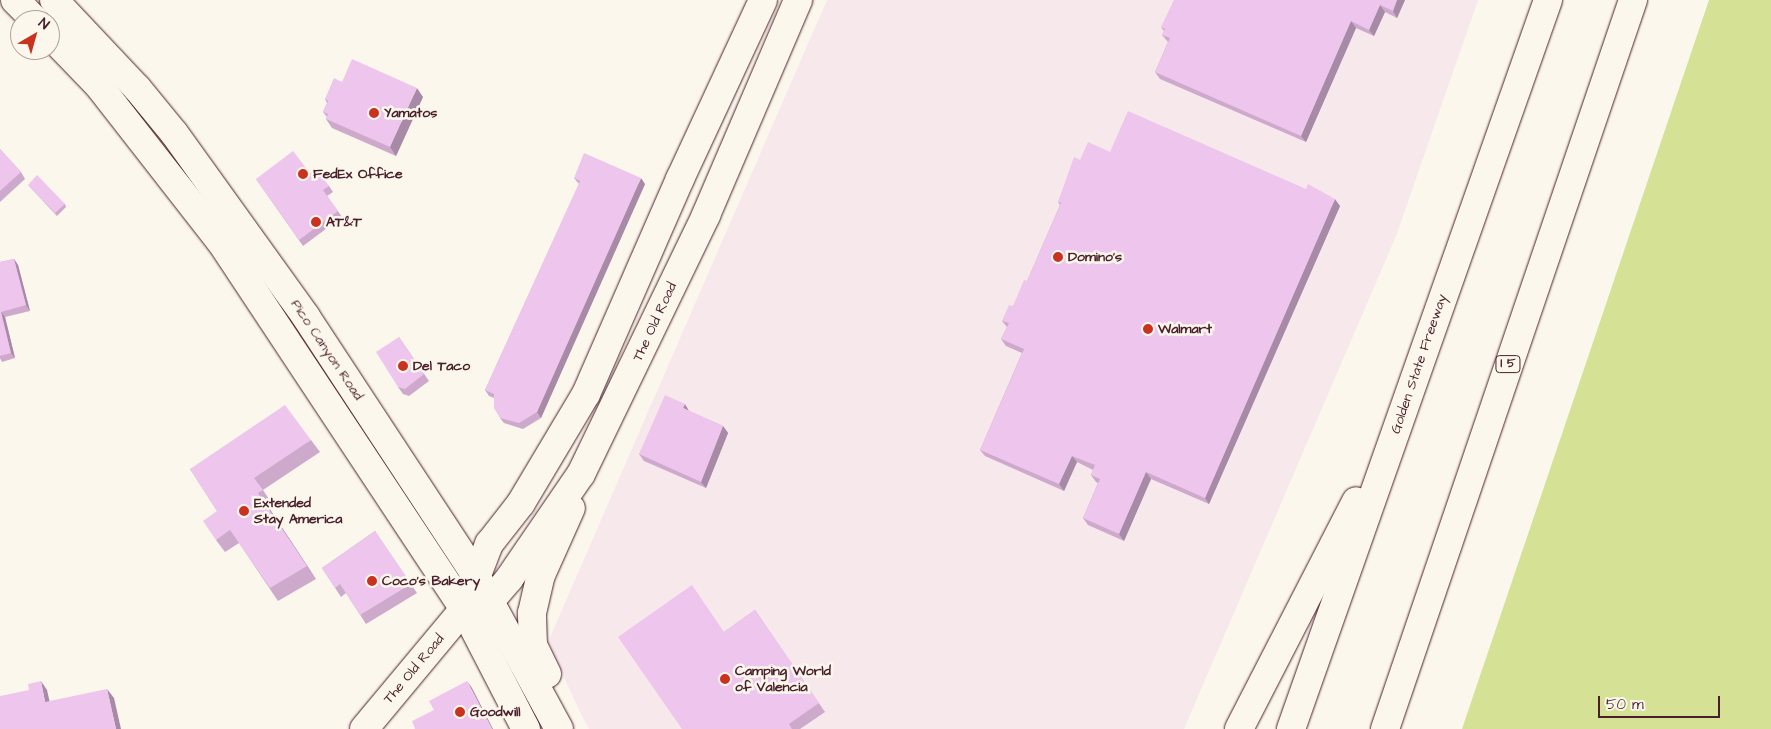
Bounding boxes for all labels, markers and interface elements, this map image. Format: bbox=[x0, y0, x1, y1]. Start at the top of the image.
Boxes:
north arrow bbox=[10, 10, 60, 60]
text: N bbox=[34, 13, 53, 35]
place label: Yamatos bbox=[384, 105, 437, 121]
marker: Yamatos bbox=[368, 107, 380, 119]
place label: FedEx Office bbox=[313, 166, 402, 182]
marker: FedEx Office bbox=[297, 168, 309, 180]
place label: AT&T bbox=[326, 214, 362, 230]
marker: AT&T bbox=[310, 216, 322, 228]
place label: Domino's bbox=[1068, 249, 1122, 265]
marker: Domino's bbox=[1052, 251, 1064, 263]
street label: The Old Road bbox=[629, 280, 681, 364]
street label: Golden State Freeway bbox=[1387, 292, 1451, 436]
street label: Pico Canyon Road bbox=[287, 296, 367, 404]
place label: Walmart bbox=[1158, 321, 1212, 337]
marker: Walmart bbox=[1142, 323, 1154, 335]
road number: I 5 bbox=[1494, 354, 1522, 374]
place label: Del Taco bbox=[413, 358, 470, 374]
marker: Del Taco bbox=[397, 360, 409, 372]
place label: Extended Stay America bbox=[254, 495, 342, 528]
marker: Extended Stay America bbox=[238, 505, 250, 517]
place label: Coco's Bakery bbox=[382, 573, 480, 589]
marker: Coco's Bakery bbox=[366, 575, 378, 587]
street label: The Old Road bbox=[380, 631, 448, 707]
place label: Camping World of Valencia bbox=[735, 663, 831, 696]
marker: Camping World of Valencia bbox=[719, 673, 731, 685]
scale bar bbox=[1601, 686, 1724, 718]
text: 50 m bbox=[1606, 694, 1644, 715]
place label: Goodwill bbox=[470, 704, 520, 720]
marker: Goodwill bbox=[454, 706, 466, 718]

